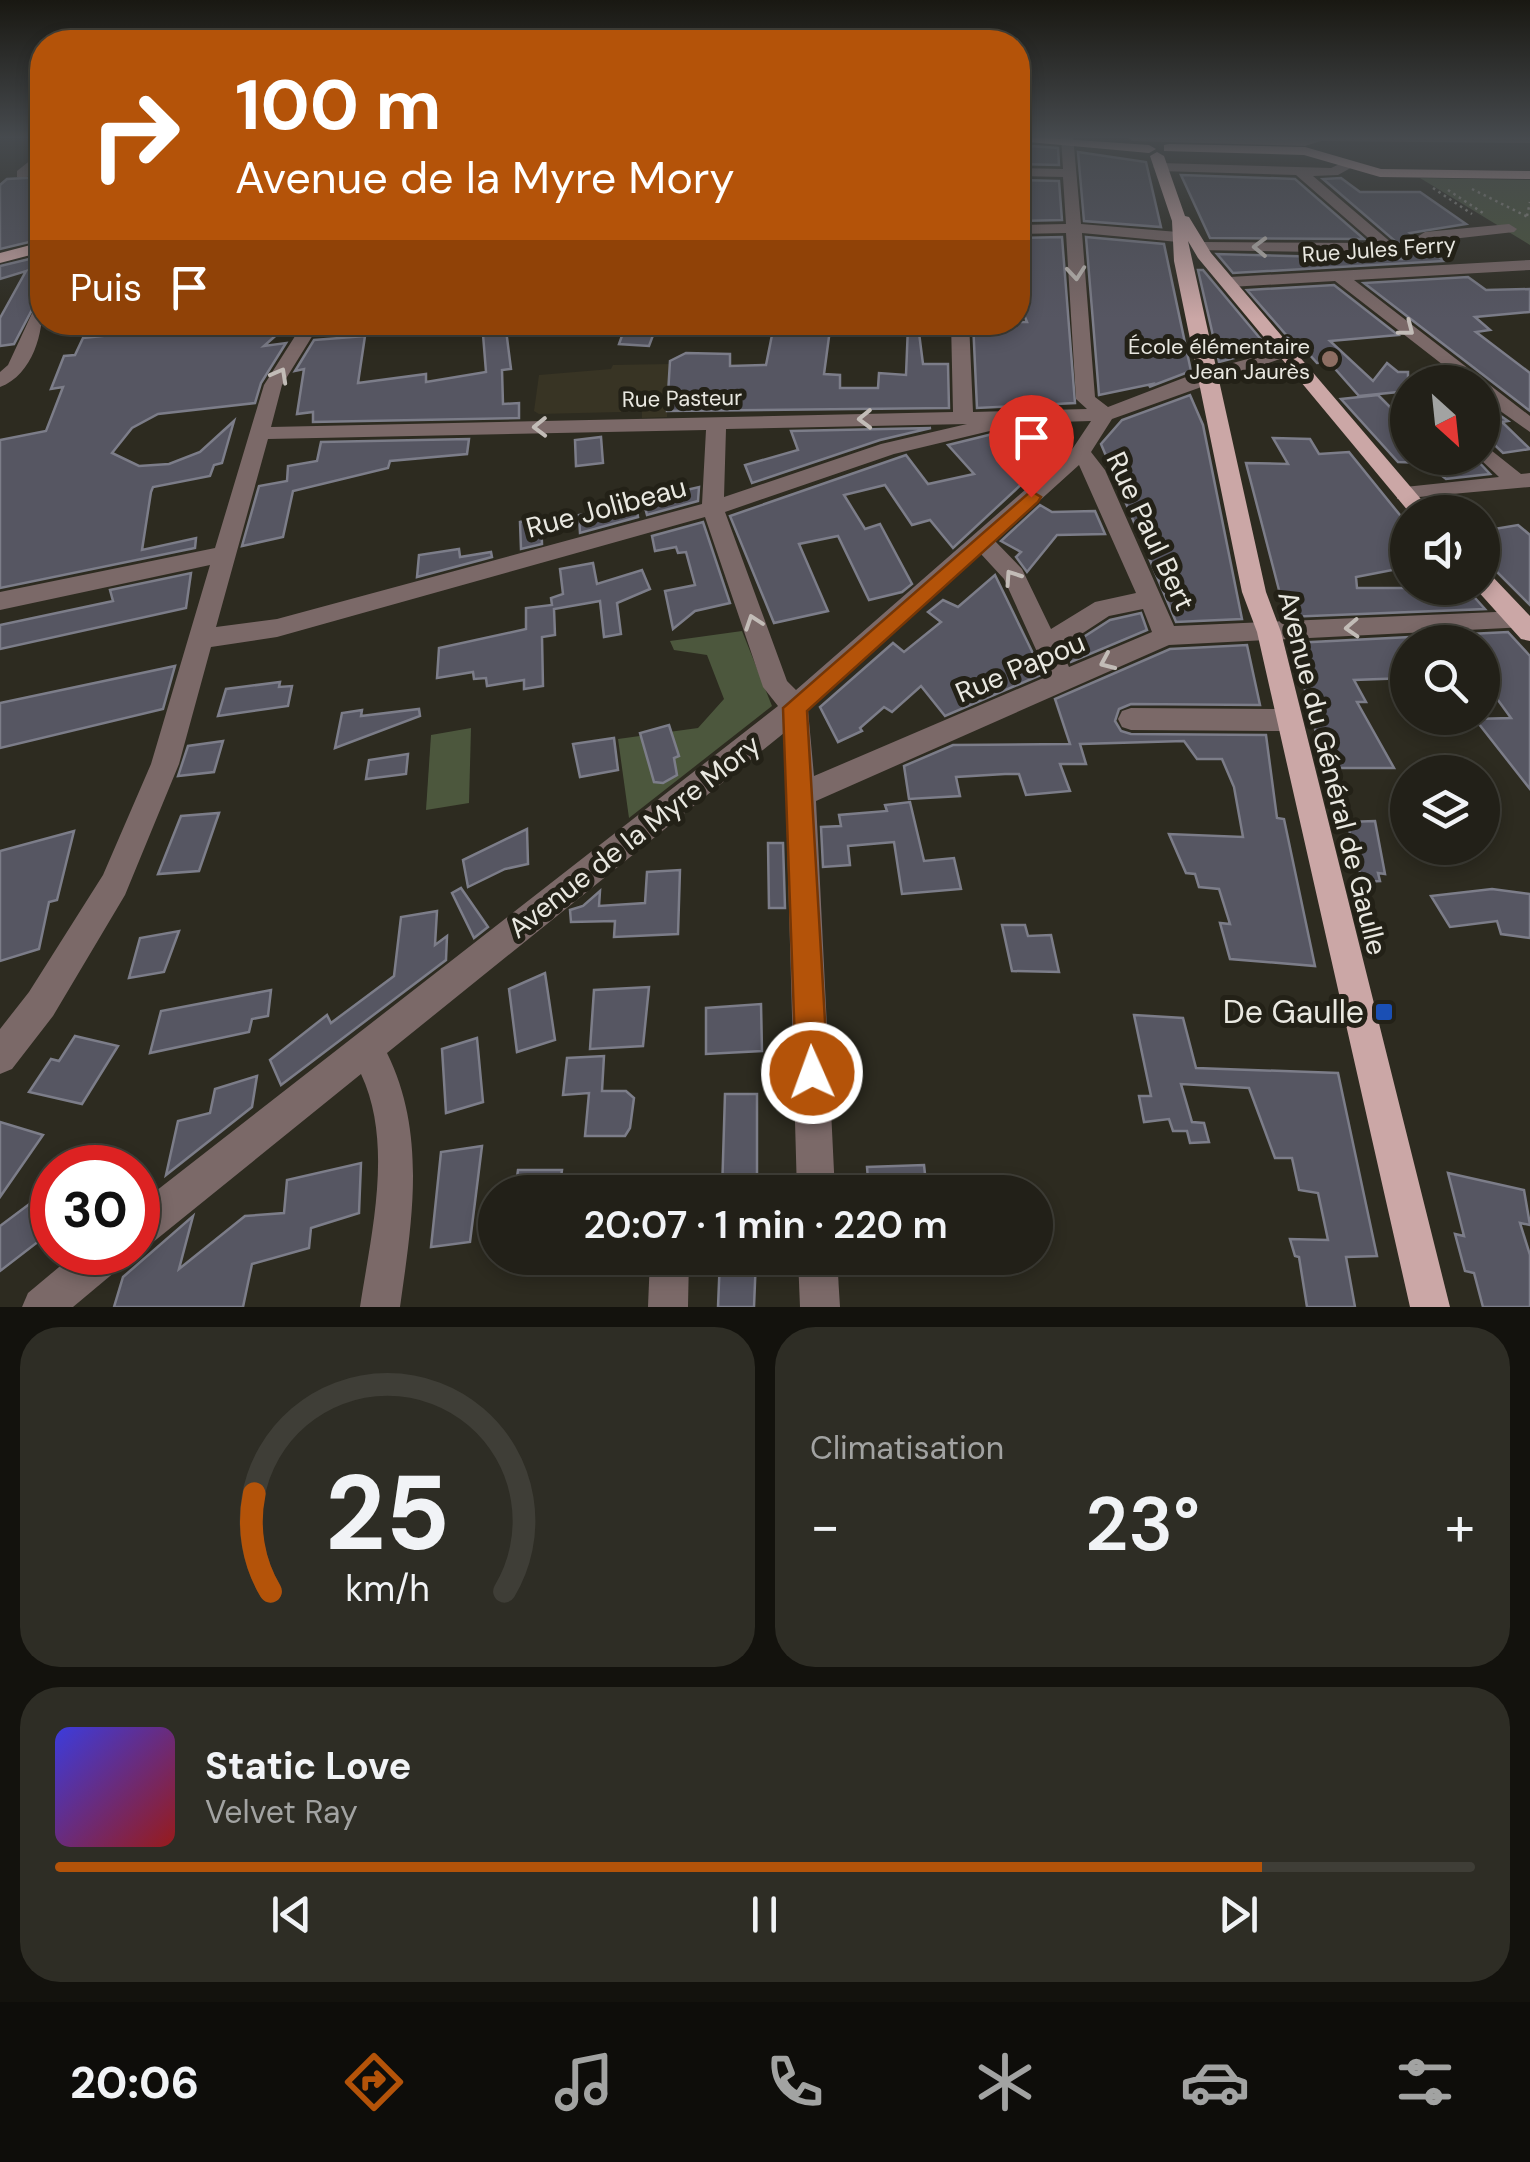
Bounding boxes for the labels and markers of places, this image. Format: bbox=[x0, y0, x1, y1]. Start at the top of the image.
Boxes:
place label: École élémentaire Jean Jaurès bbox=[1128, 332, 1310, 386]
marker: École élémentaire Jean Jaurès bbox=[1319, 348, 1341, 370]
pin bbox=[989, 395, 1074, 498]
place label: De Gaulle bbox=[1223, 991, 1364, 1033]
marker: De Gaulle bbox=[1373, 1001, 1395, 1023]

